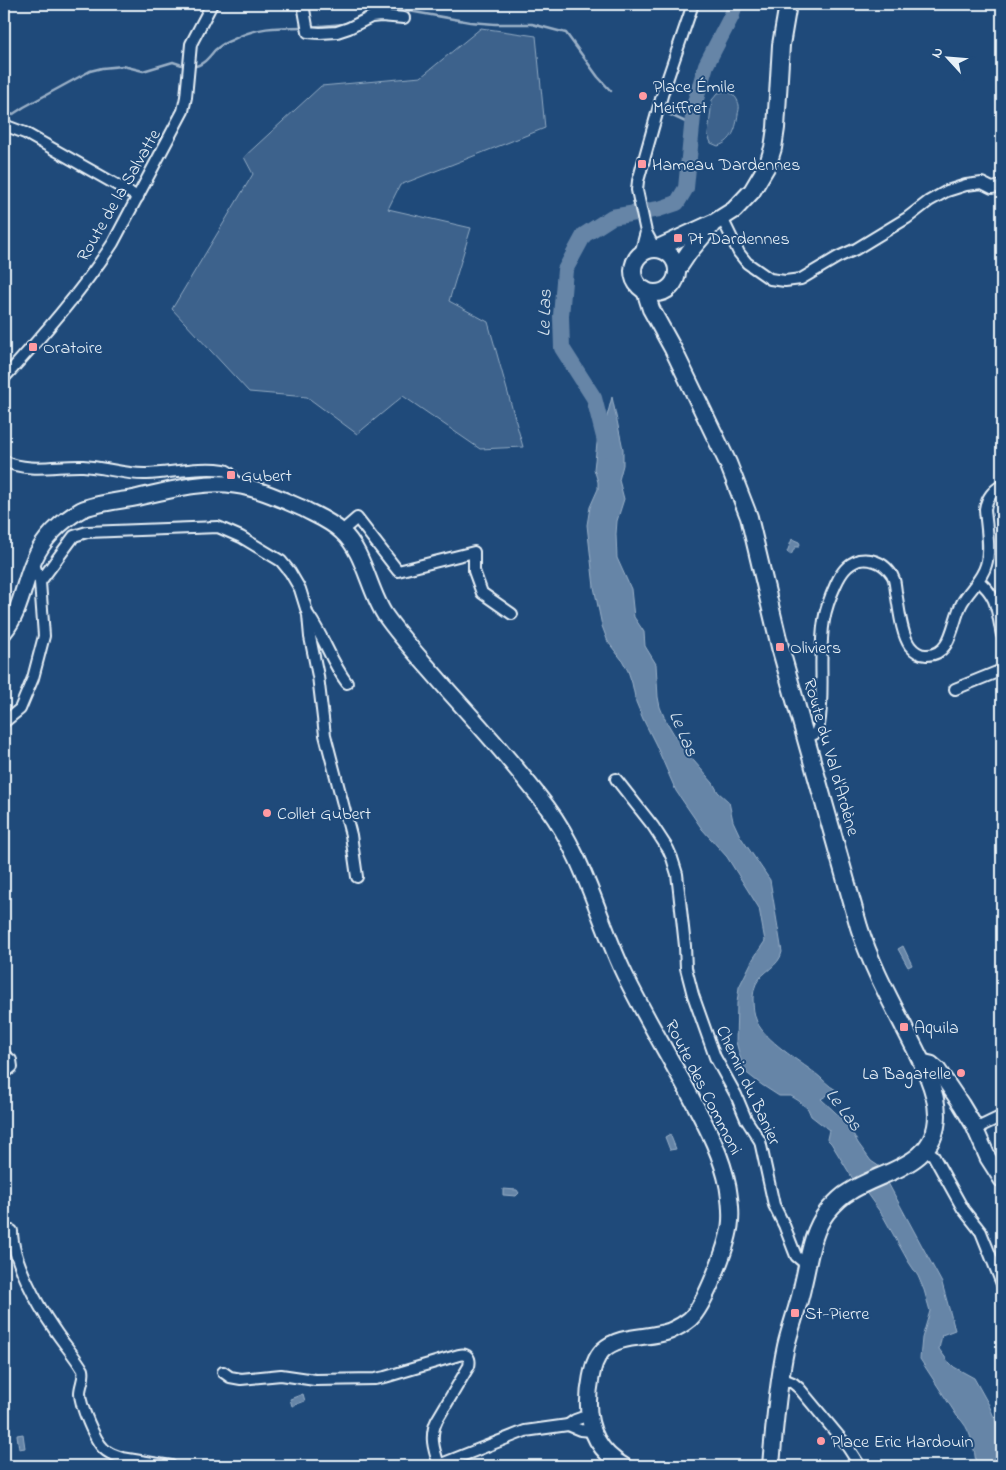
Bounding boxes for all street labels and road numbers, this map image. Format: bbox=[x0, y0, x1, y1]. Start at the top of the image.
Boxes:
street label: Route de la Salvatte bbox=[71, 124, 169, 267]
street label: Route du Val d'Ardène bbox=[795, 676, 865, 840]
street label: Route des Commoni bbox=[657, 1016, 748, 1160]
street label: Chemin du Banier bbox=[708, 1022, 787, 1150]

